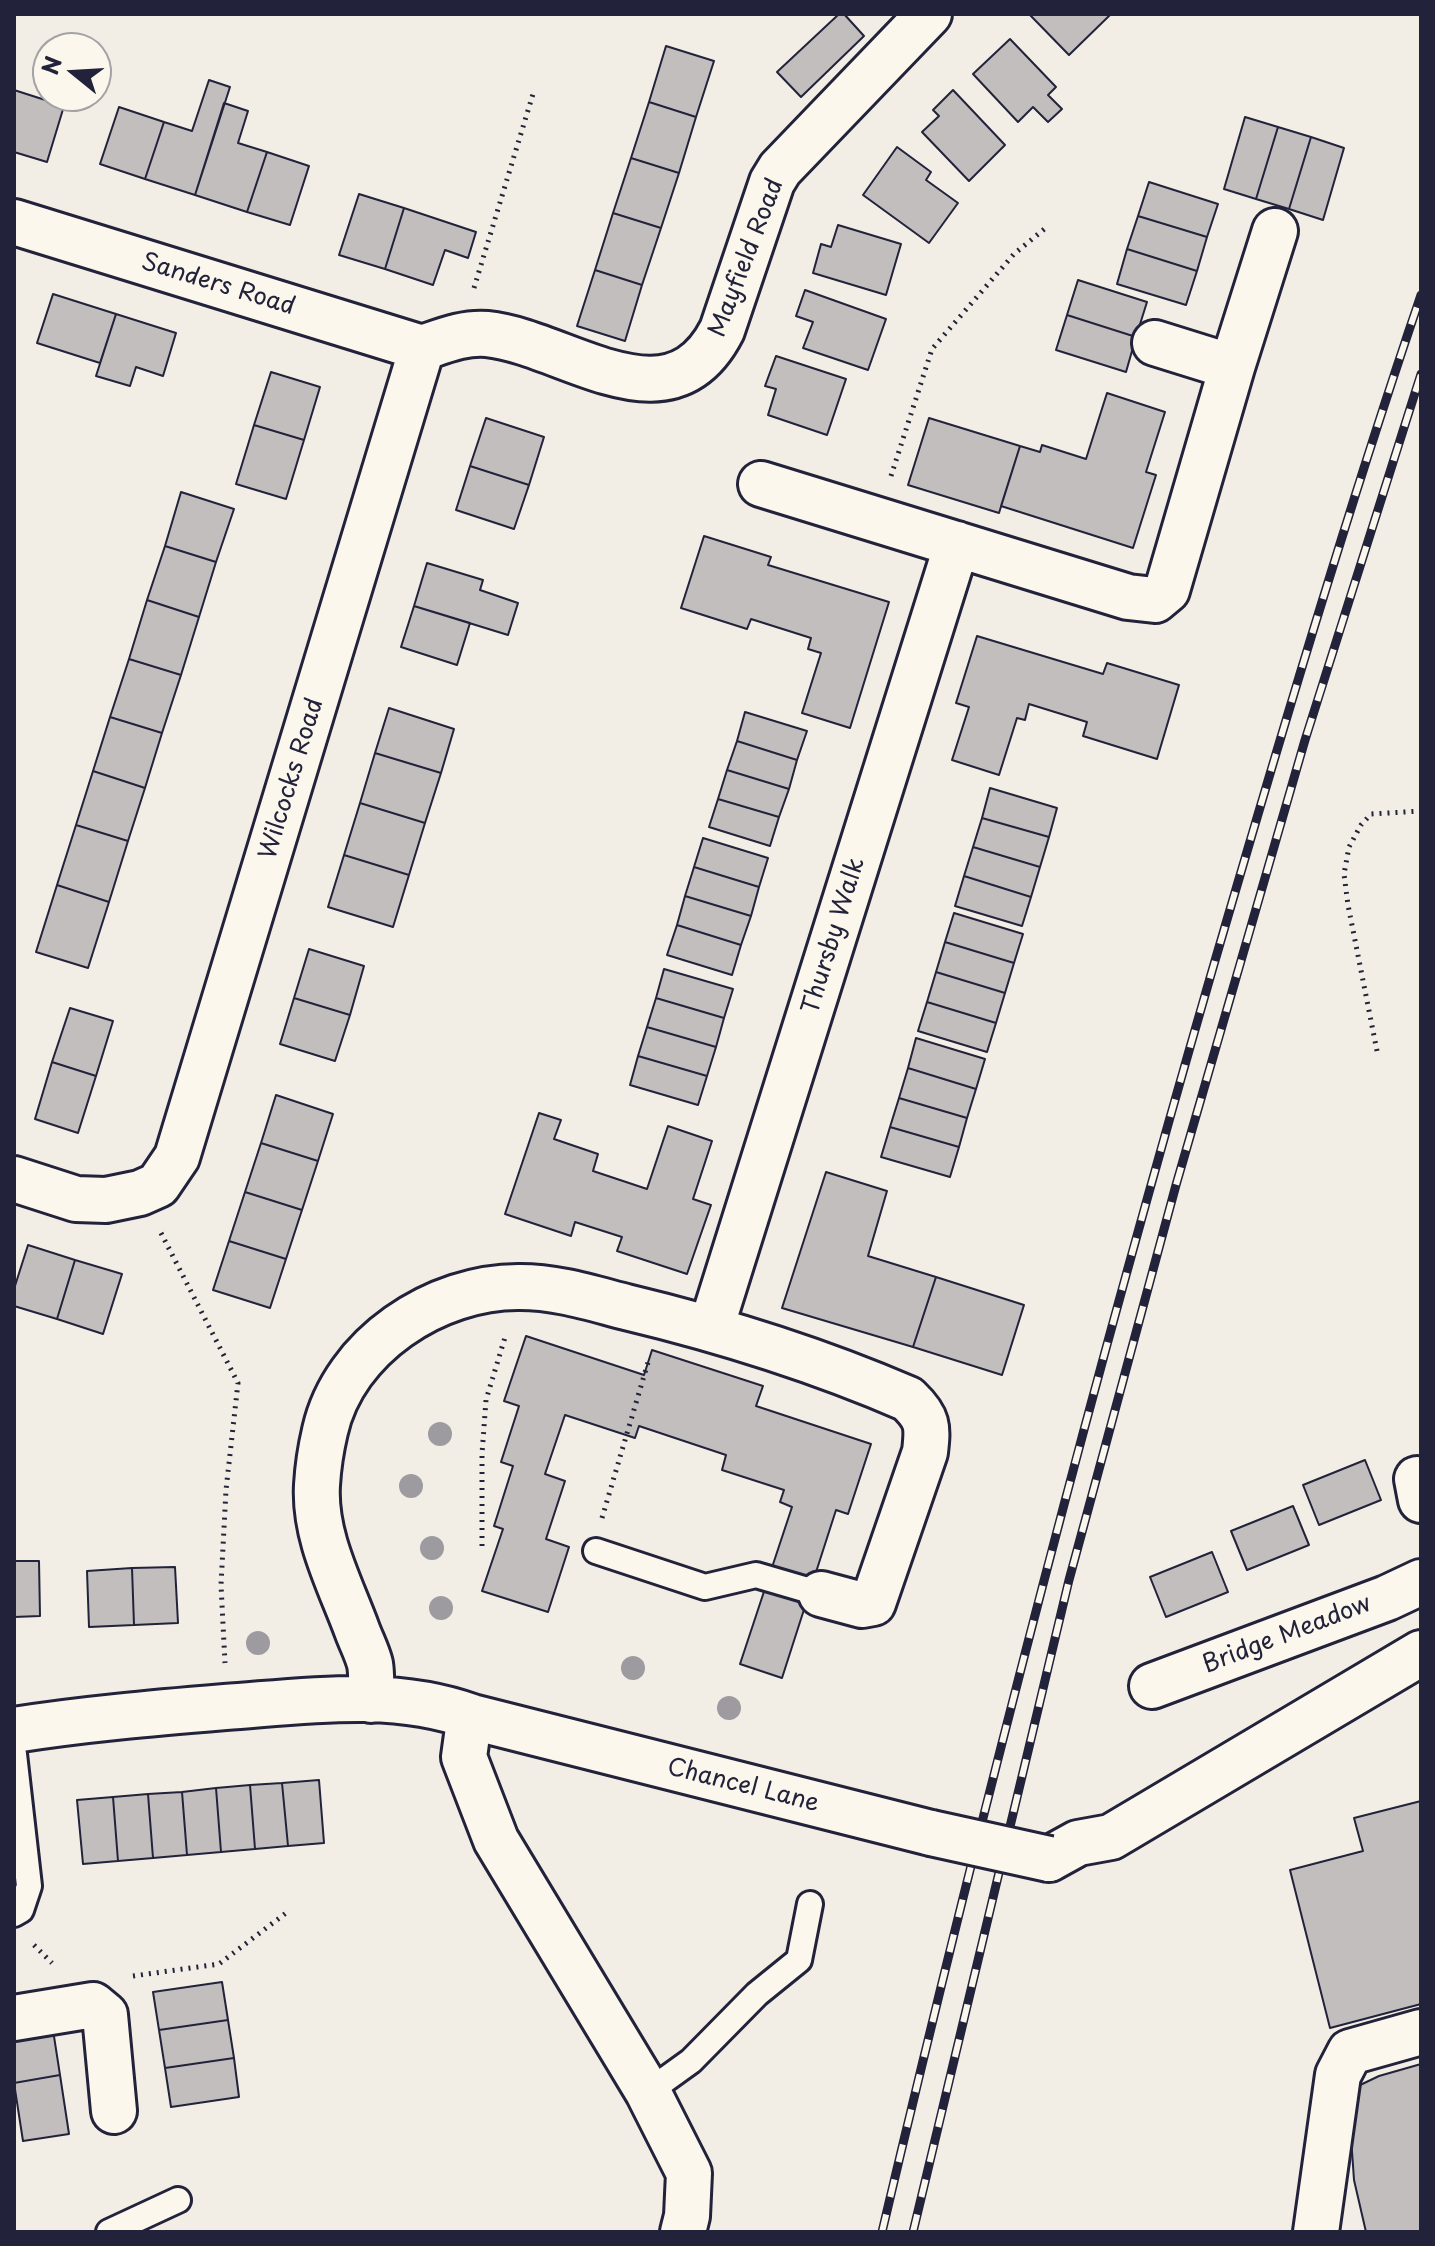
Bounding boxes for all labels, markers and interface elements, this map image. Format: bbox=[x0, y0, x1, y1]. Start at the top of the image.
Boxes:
north arrow bbox=[32, 32, 112, 112]
text: N bbox=[32, 52, 69, 78]
street label: Mayfield Road bbox=[704, 175, 790, 341]
street label: Sanders Road bbox=[138, 248, 298, 322]
street label: Wilcocks Road bbox=[254, 695, 330, 863]
street label: Thursby Walk bbox=[797, 854, 871, 1018]
street label: Bridge Meadow bbox=[1199, 1590, 1375, 1680]
street label: Chancel Lane bbox=[664, 1753, 822, 1819]

